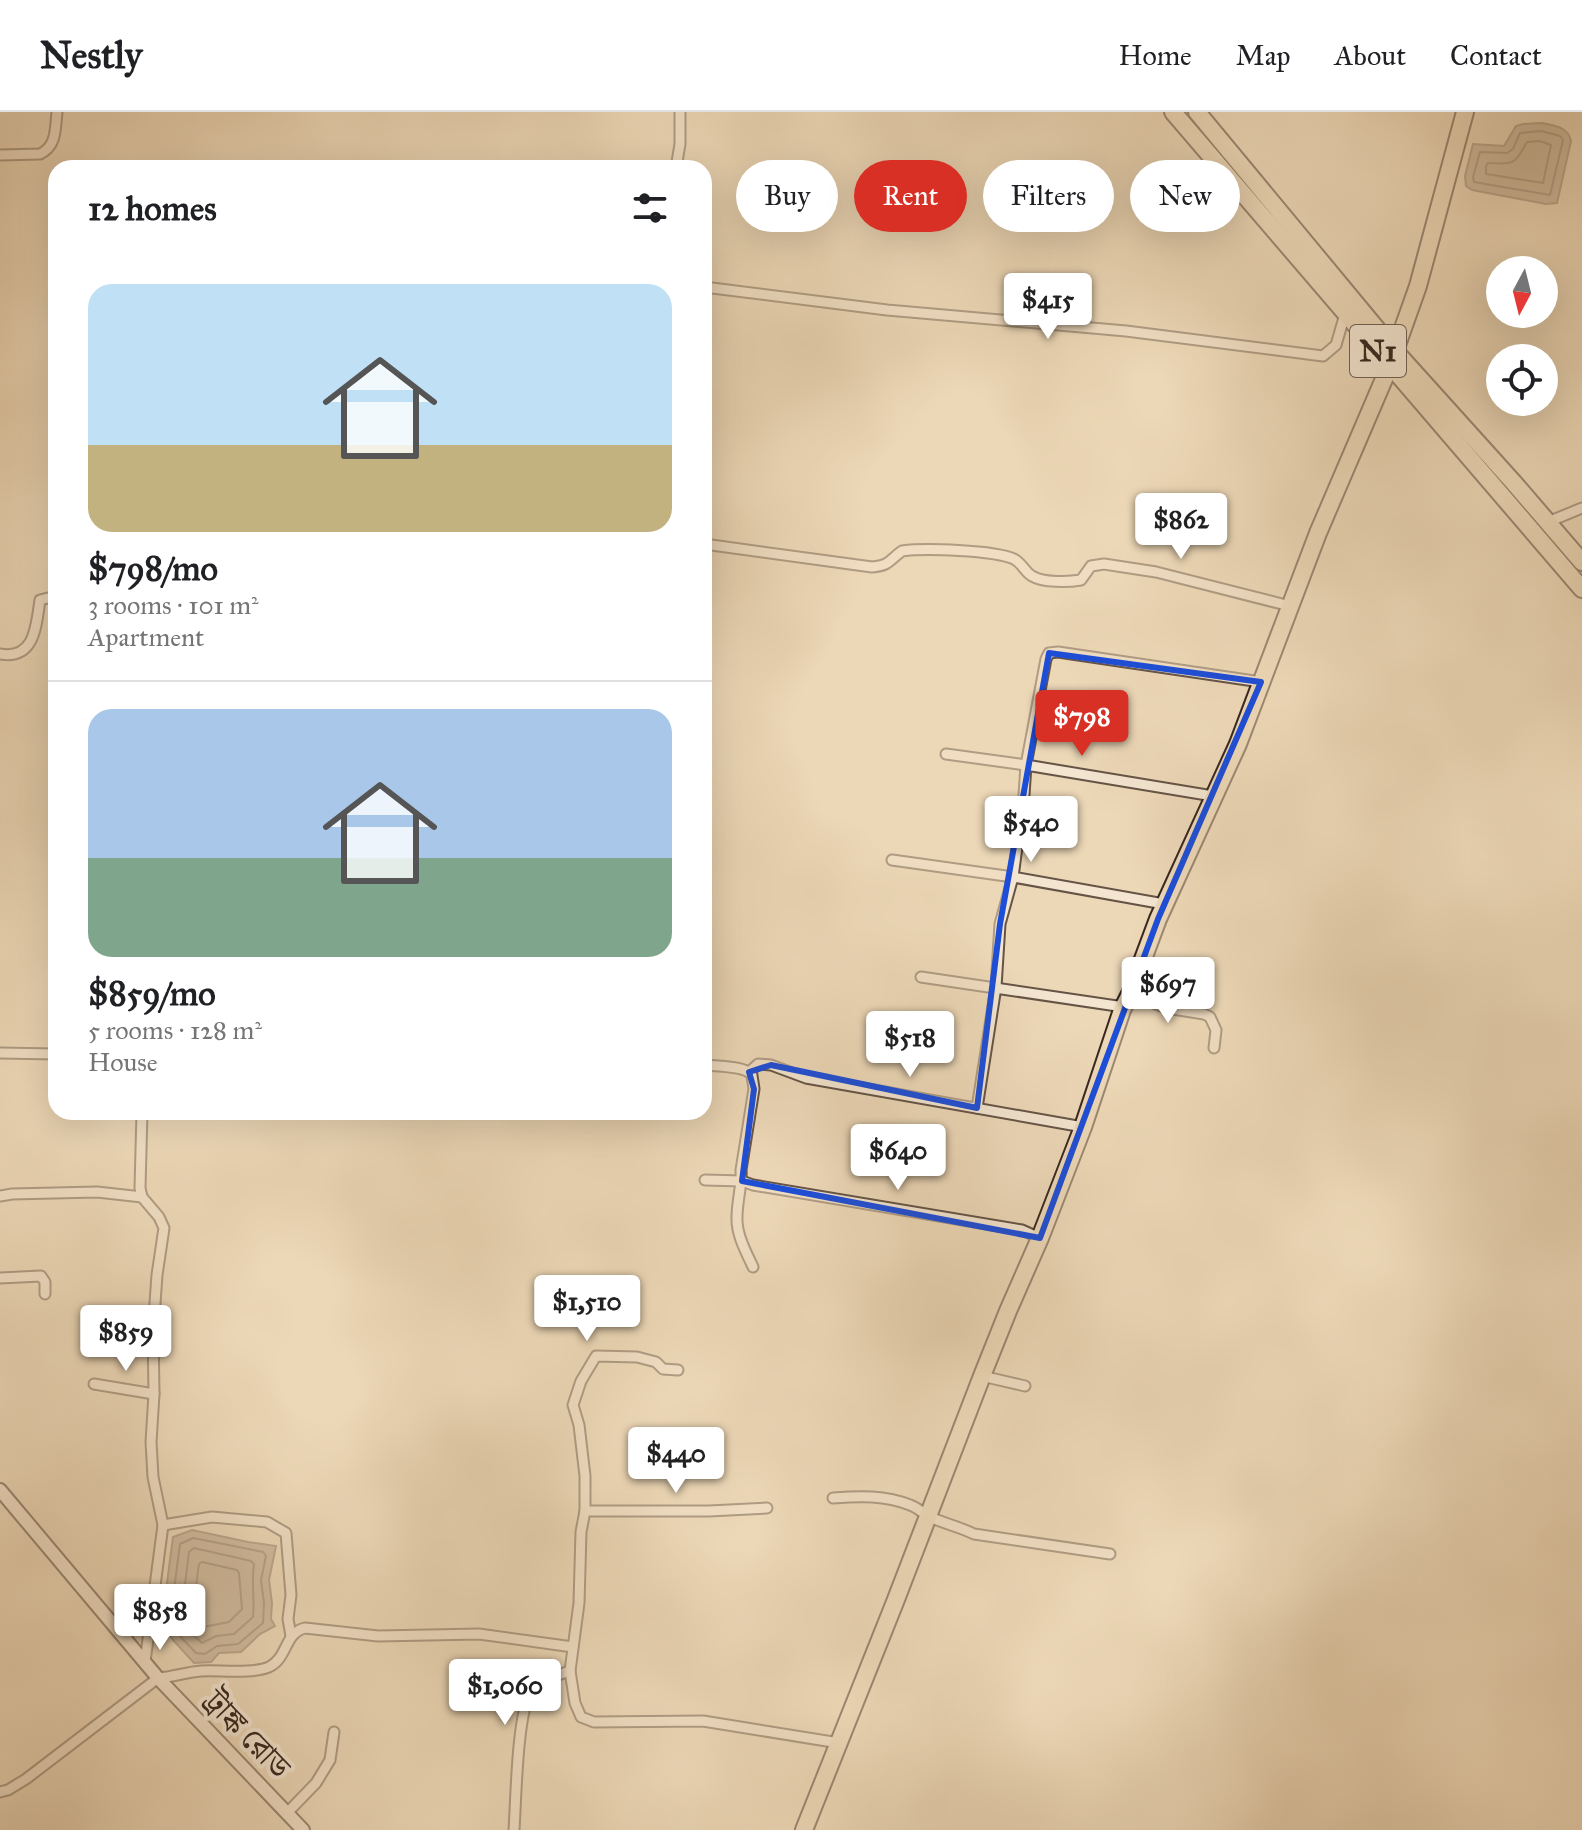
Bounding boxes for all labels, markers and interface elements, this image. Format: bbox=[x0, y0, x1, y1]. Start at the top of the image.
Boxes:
text: Nestly bbox=[40, 32, 142, 78]
text: Home bbox=[1119, 38, 1192, 73]
text: Map bbox=[1236, 38, 1290, 73]
text: About bbox=[1334, 38, 1406, 73]
text: Contact bbox=[1450, 38, 1542, 73]
chip: Buy bbox=[736, 160, 838, 232]
chip: Rent bbox=[854, 160, 967, 232]
chip: Filters bbox=[983, 160, 1114, 232]
chip: New bbox=[1130, 160, 1240, 232]
icon: filters bbox=[628, 186, 672, 230]
text: 12 homes bbox=[88, 188, 217, 229]
north arrow bbox=[1486, 256, 1558, 328]
map controls bbox=[1486, 256, 1558, 416]
pin: $415 bbox=[1001, 273, 1095, 341]
text: $415 bbox=[1022, 283, 1074, 315]
road number: N1 bbox=[1350, 325, 1406, 377]
icon: home bbox=[308, 336, 452, 480]
button: locate bbox=[1486, 344, 1558, 416]
pin: $862 bbox=[1134, 493, 1228, 561]
text: $862 bbox=[1153, 503, 1209, 535]
text: $798/mo bbox=[88, 548, 218, 589]
text: 3 rooms · 101 m² bbox=[88, 589, 259, 621]
text: Apartment bbox=[88, 621, 204, 653]
pin: $798 bbox=[1035, 690, 1129, 758]
text: $798 bbox=[1053, 700, 1111, 732]
icon: home bbox=[308, 761, 452, 905]
pin: $540 bbox=[984, 796, 1078, 864]
text: $540 bbox=[1003, 806, 1059, 838]
pin: $697 bbox=[1121, 957, 1215, 1025]
text: $697 bbox=[1140, 967, 1196, 999]
text: $859/mo bbox=[88, 973, 216, 1014]
pin: $518 bbox=[863, 1011, 957, 1079]
text: 5 rooms · 128 m² bbox=[88, 1014, 262, 1046]
text: $518 bbox=[884, 1021, 936, 1053]
text: House bbox=[88, 1046, 158, 1078]
pin: $640 bbox=[851, 1124, 945, 1192]
text: $640 bbox=[869, 1134, 927, 1166]
pin: $1,510 bbox=[522, 1275, 652, 1343]
text: $1,510 bbox=[552, 1285, 622, 1317]
pin: $859 bbox=[79, 1305, 173, 1373]
text: $859 bbox=[98, 1315, 154, 1347]
pin: $440 bbox=[629, 1427, 723, 1495]
text: $440 bbox=[646, 1437, 706, 1469]
pin: $858 bbox=[113, 1584, 207, 1652]
text: $858 bbox=[132, 1594, 188, 1626]
pin: $1,060 bbox=[440, 1659, 570, 1727]
text: $1,060 bbox=[467, 1669, 543, 1701]
street label: ট্রাঙ্ক রোড bbox=[195, 1681, 299, 1787]

